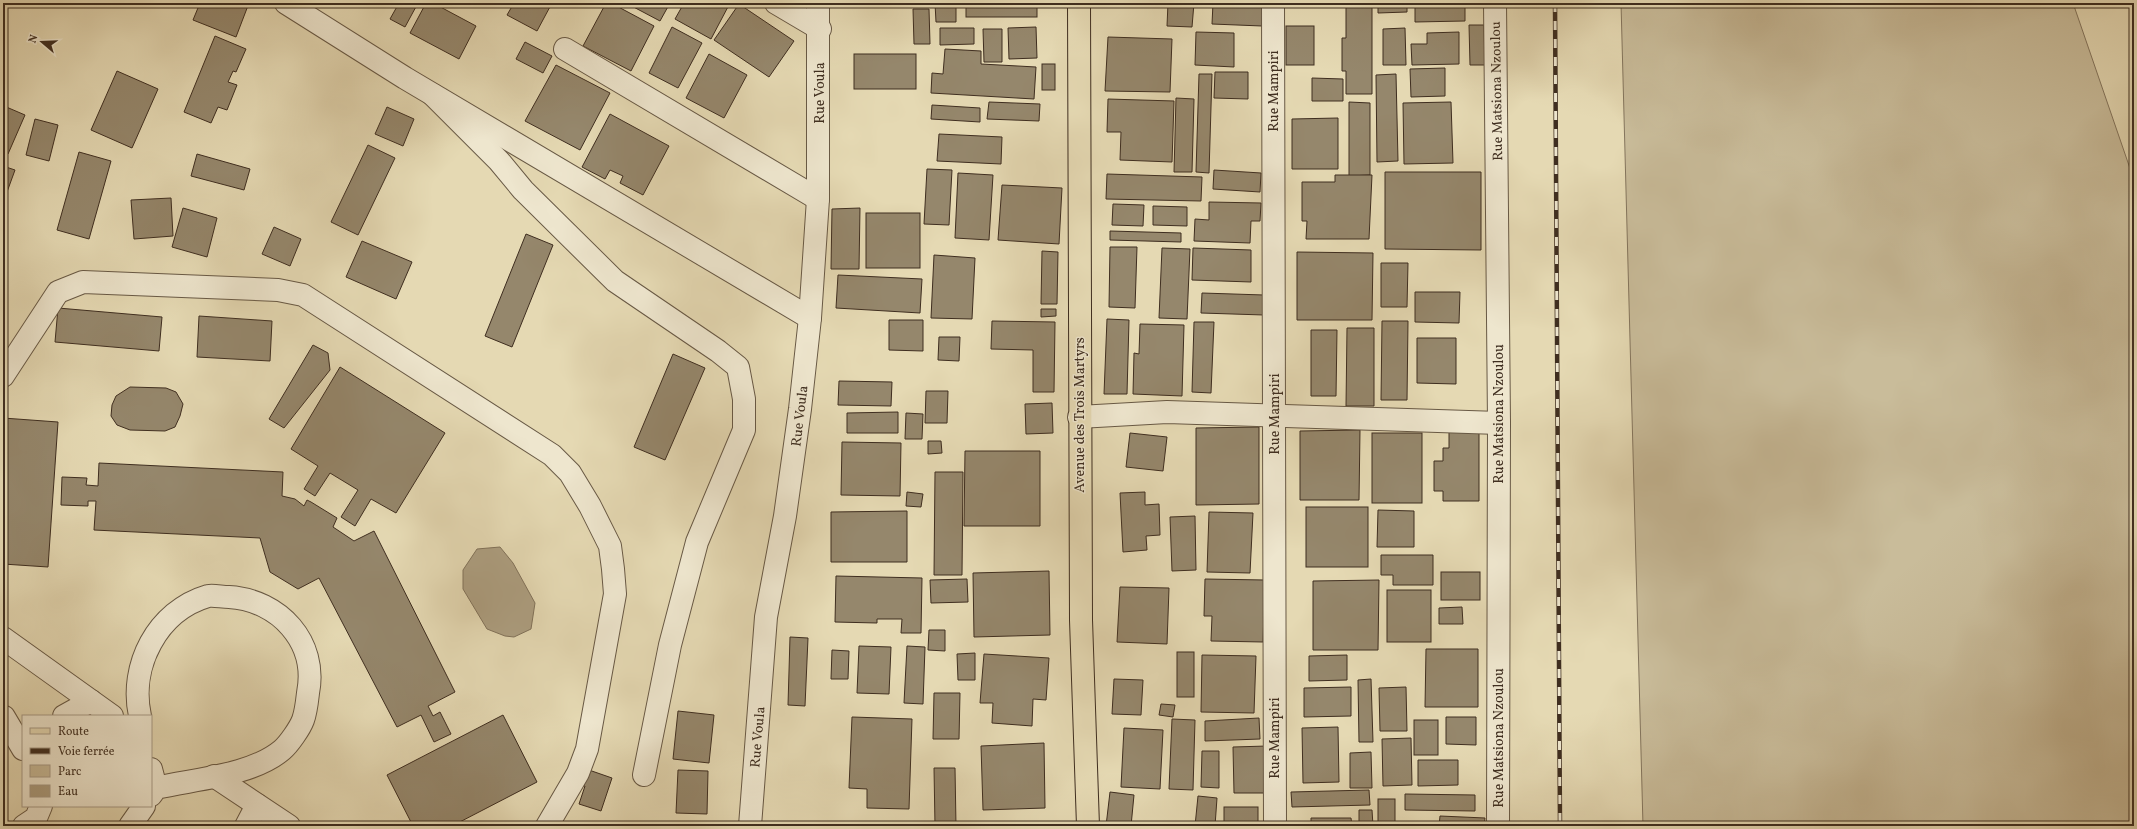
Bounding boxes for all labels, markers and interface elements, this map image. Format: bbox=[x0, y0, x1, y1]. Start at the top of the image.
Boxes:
street label: Rue Matsiona Nzoulou bbox=[1487, 21, 1508, 161]
north arrow bbox=[22, 22, 62, 62]
text: N bbox=[26, 33, 42, 45]
street label: Rue Mampiri bbox=[1265, 50, 1284, 132]
street label: Rue Voula bbox=[811, 62, 830, 124]
street label: Avenue des Trois Martyrs bbox=[1071, 337, 1090, 493]
street label: Rue Matsiona Nzoulou bbox=[1490, 344, 1509, 484]
street label: Rue Mampiri bbox=[1266, 373, 1285, 455]
street label: Rue Voula bbox=[787, 385, 814, 448]
street label: Rue Matsiona Nzoulou bbox=[1490, 668, 1509, 808]
street label: Rue Mampiri bbox=[1266, 697, 1285, 779]
street label: Rue Voula bbox=[746, 706, 771, 768]
legend bbox=[22, 715, 152, 807]
text: Route bbox=[58, 724, 89, 740]
text: Voie ferrée bbox=[58, 744, 115, 760]
text: Parc bbox=[58, 764, 81, 780]
text: Eau bbox=[58, 784, 78, 800]

